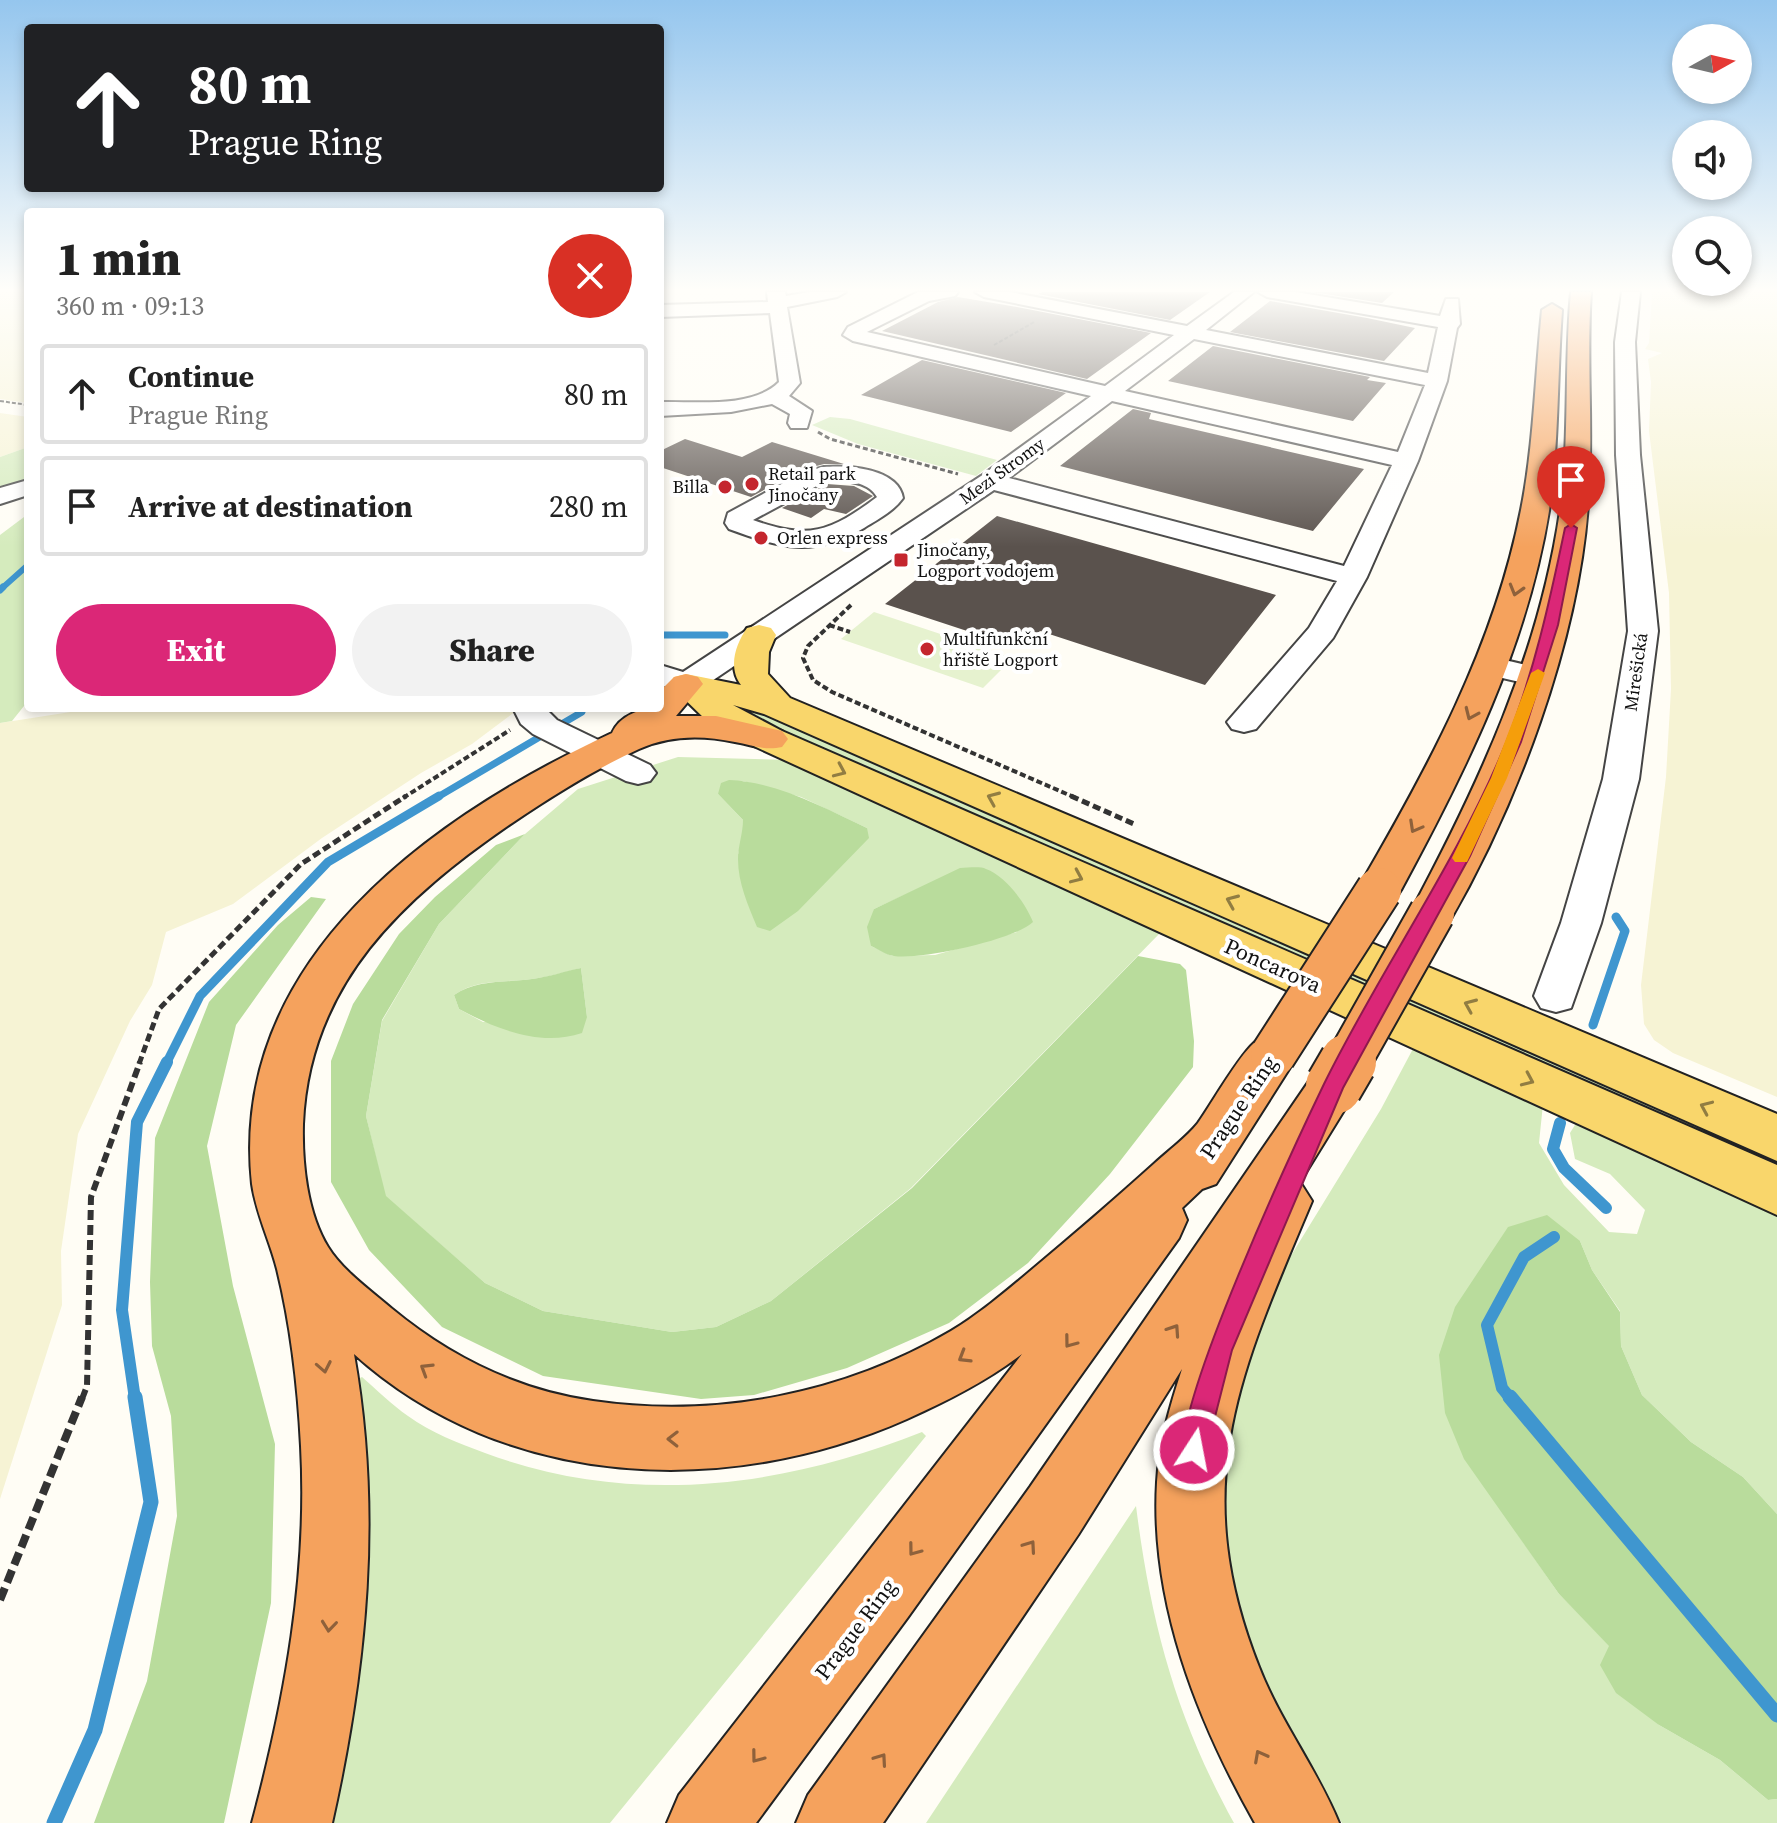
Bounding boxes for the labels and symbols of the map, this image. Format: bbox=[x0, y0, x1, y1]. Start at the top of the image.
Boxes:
north arrow bbox=[1672, 24, 1752, 104]
street label: Mezi Stromy bbox=[954, 431, 1050, 510]
pin bbox=[1537, 446, 1605, 528]
place label: Retail park Jinočany bbox=[767, 461, 856, 507]
place label: Billa bbox=[673, 474, 710, 499]
marker: Retail park Jinočany bbox=[743, 475, 761, 493]
marker: Billa bbox=[716, 478, 734, 496]
place label: Orlen express bbox=[777, 525, 888, 550]
marker: Orlen express bbox=[752, 529, 770, 547]
place label: Jinočany, Logport vodojem bbox=[916, 537, 1054, 583]
marker: Jinočany, Logport vodojem bbox=[892, 551, 910, 569]
one-way arrow bbox=[1509, 583, 1526, 597]
place label: Multifunkční hřiště Logport bbox=[943, 626, 1058, 672]
street label: Mirešická bbox=[1618, 630, 1653, 713]
marker: Multifunkční hřiště Logport bbox=[918, 640, 936, 658]
one-way arrow bbox=[1464, 706, 1480, 721]
one-way arrow bbox=[832, 761, 846, 777]
one-way arrow bbox=[987, 792, 1001, 808]
one-way arrow bbox=[1409, 818, 1425, 833]
one-way arrow bbox=[1069, 868, 1083, 884]
one-way arrow bbox=[1225, 895, 1240, 911]
street label: Poncarova bbox=[1220, 930, 1327, 1000]
one-way arrow bbox=[1464, 998, 1478, 1014]
street label: Prague Ring bbox=[1192, 1049, 1284, 1165]
one-way arrow bbox=[1519, 1070, 1534, 1086]
one-way arrow bbox=[1699, 1101, 1714, 1117]
one-way arrow bbox=[1165, 1324, 1180, 1339]
one-way arrow bbox=[1065, 1333, 1079, 1347]
one-way arrow bbox=[958, 1348, 973, 1363]
one-way arrow bbox=[315, 1361, 332, 1374]
one-way arrow bbox=[420, 1364, 435, 1379]
position arrow bbox=[1152, 1408, 1236, 1492]
one-way arrow bbox=[666, 1430, 679, 1447]
one-way arrow bbox=[1020, 1540, 1035, 1555]
one-way arrow bbox=[910, 1541, 924, 1556]
street label: Prague Ring bbox=[807, 1573, 903, 1685]
one-way arrow bbox=[321, 1620, 338, 1633]
one-way arrow bbox=[753, 1748, 767, 1763]
one-way arrow bbox=[1254, 1749, 1269, 1764]
one-way arrow bbox=[871, 1754, 886, 1768]

